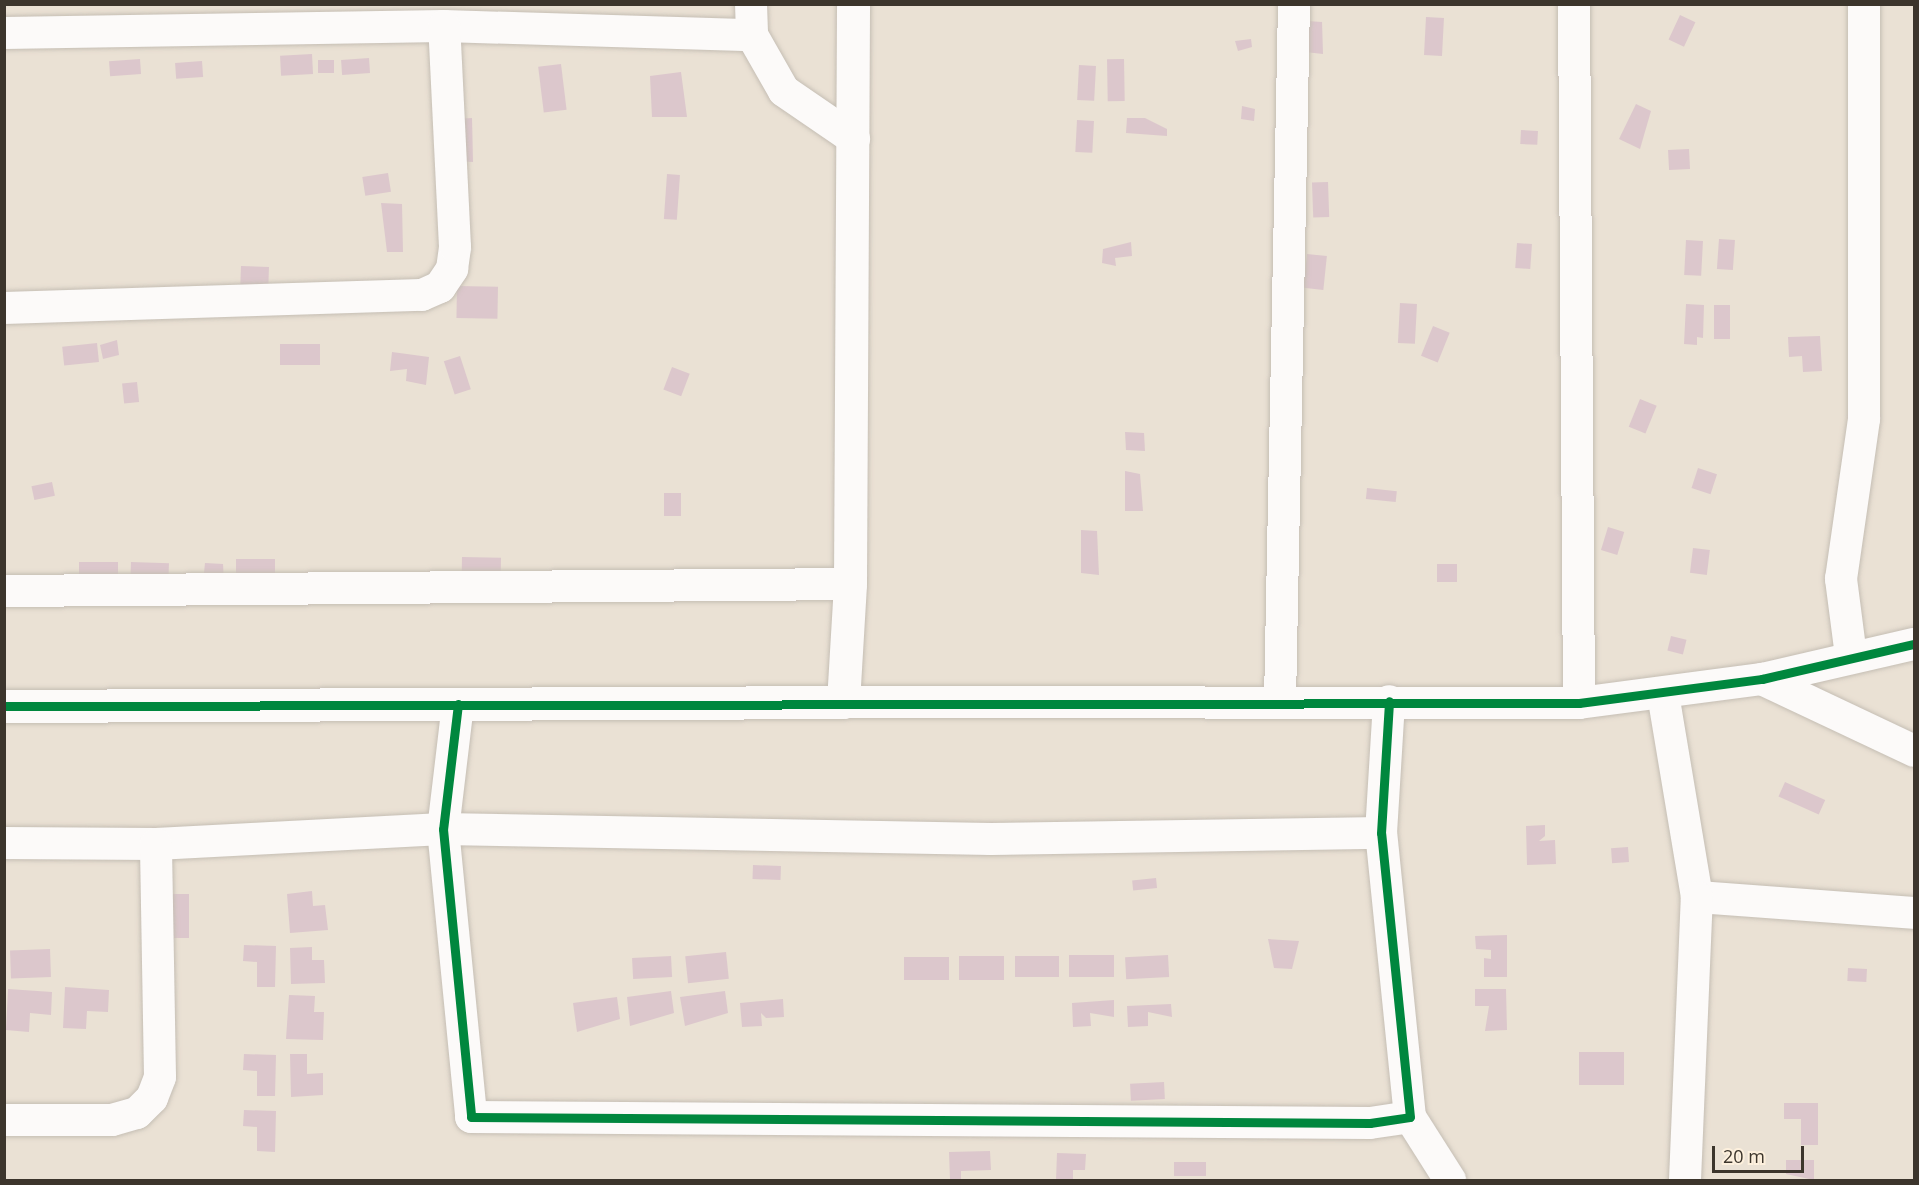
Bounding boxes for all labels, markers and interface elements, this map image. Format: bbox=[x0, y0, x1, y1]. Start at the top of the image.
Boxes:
scale bar bbox=[1715, 1134, 1806, 1172]
text: 20 m bbox=[1723, 1144, 1765, 1168]

